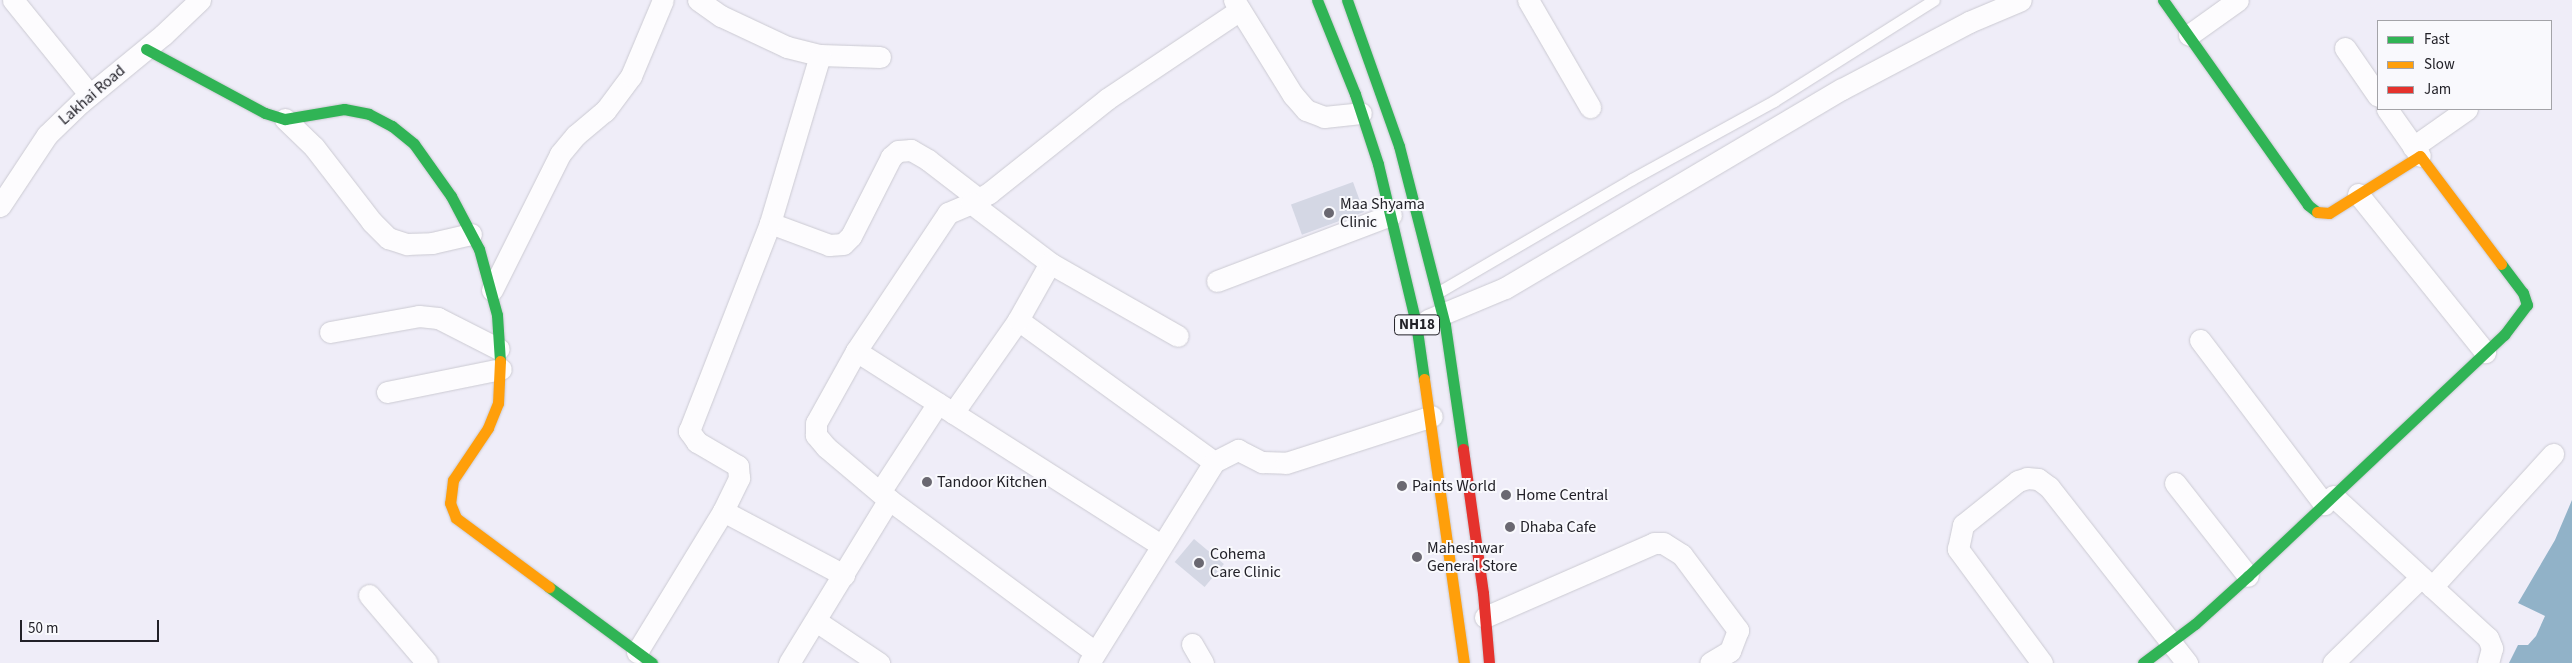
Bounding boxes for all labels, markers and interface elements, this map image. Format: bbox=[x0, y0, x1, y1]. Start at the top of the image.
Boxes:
legend bbox=[2377, 20, 2552, 110]
text: Fast bbox=[2424, 29, 2450, 50]
text: Slow bbox=[2424, 54, 2455, 75]
street label: Lakhai Road bbox=[55, 61, 129, 129]
text: Jam bbox=[2424, 79, 2451, 100]
place label: Maa Shyama Clinic bbox=[1340, 194, 1425, 232]
marker: Maa Shyama Clinic bbox=[1322, 206, 1336, 220]
road number: NH18 bbox=[1393, 312, 1441, 338]
place label: Tandoor Kitchen bbox=[937, 472, 1047, 492]
marker: Tandoor Kitchen bbox=[921, 476, 933, 488]
place label: Paints World bbox=[1412, 476, 1496, 496]
marker: Paints World bbox=[1396, 480, 1408, 492]
place label: Home Central bbox=[1516, 485, 1608, 505]
marker: Home Central bbox=[1500, 489, 1512, 501]
place label: Dhaba Cafe bbox=[1520, 517, 1596, 537]
marker: Dhaba Cafe bbox=[1504, 521, 1516, 533]
place label: Maheshwar General Store bbox=[1427, 538, 1517, 576]
place label: Cohema Care Clinic bbox=[1210, 544, 1281, 582]
marker: Maheshwar General Store bbox=[1411, 551, 1423, 563]
marker: Cohema Care Clinic bbox=[1192, 556, 1206, 570]
scale bar bbox=[22, 610, 161, 642]
text: 50 m bbox=[28, 618, 58, 639]

